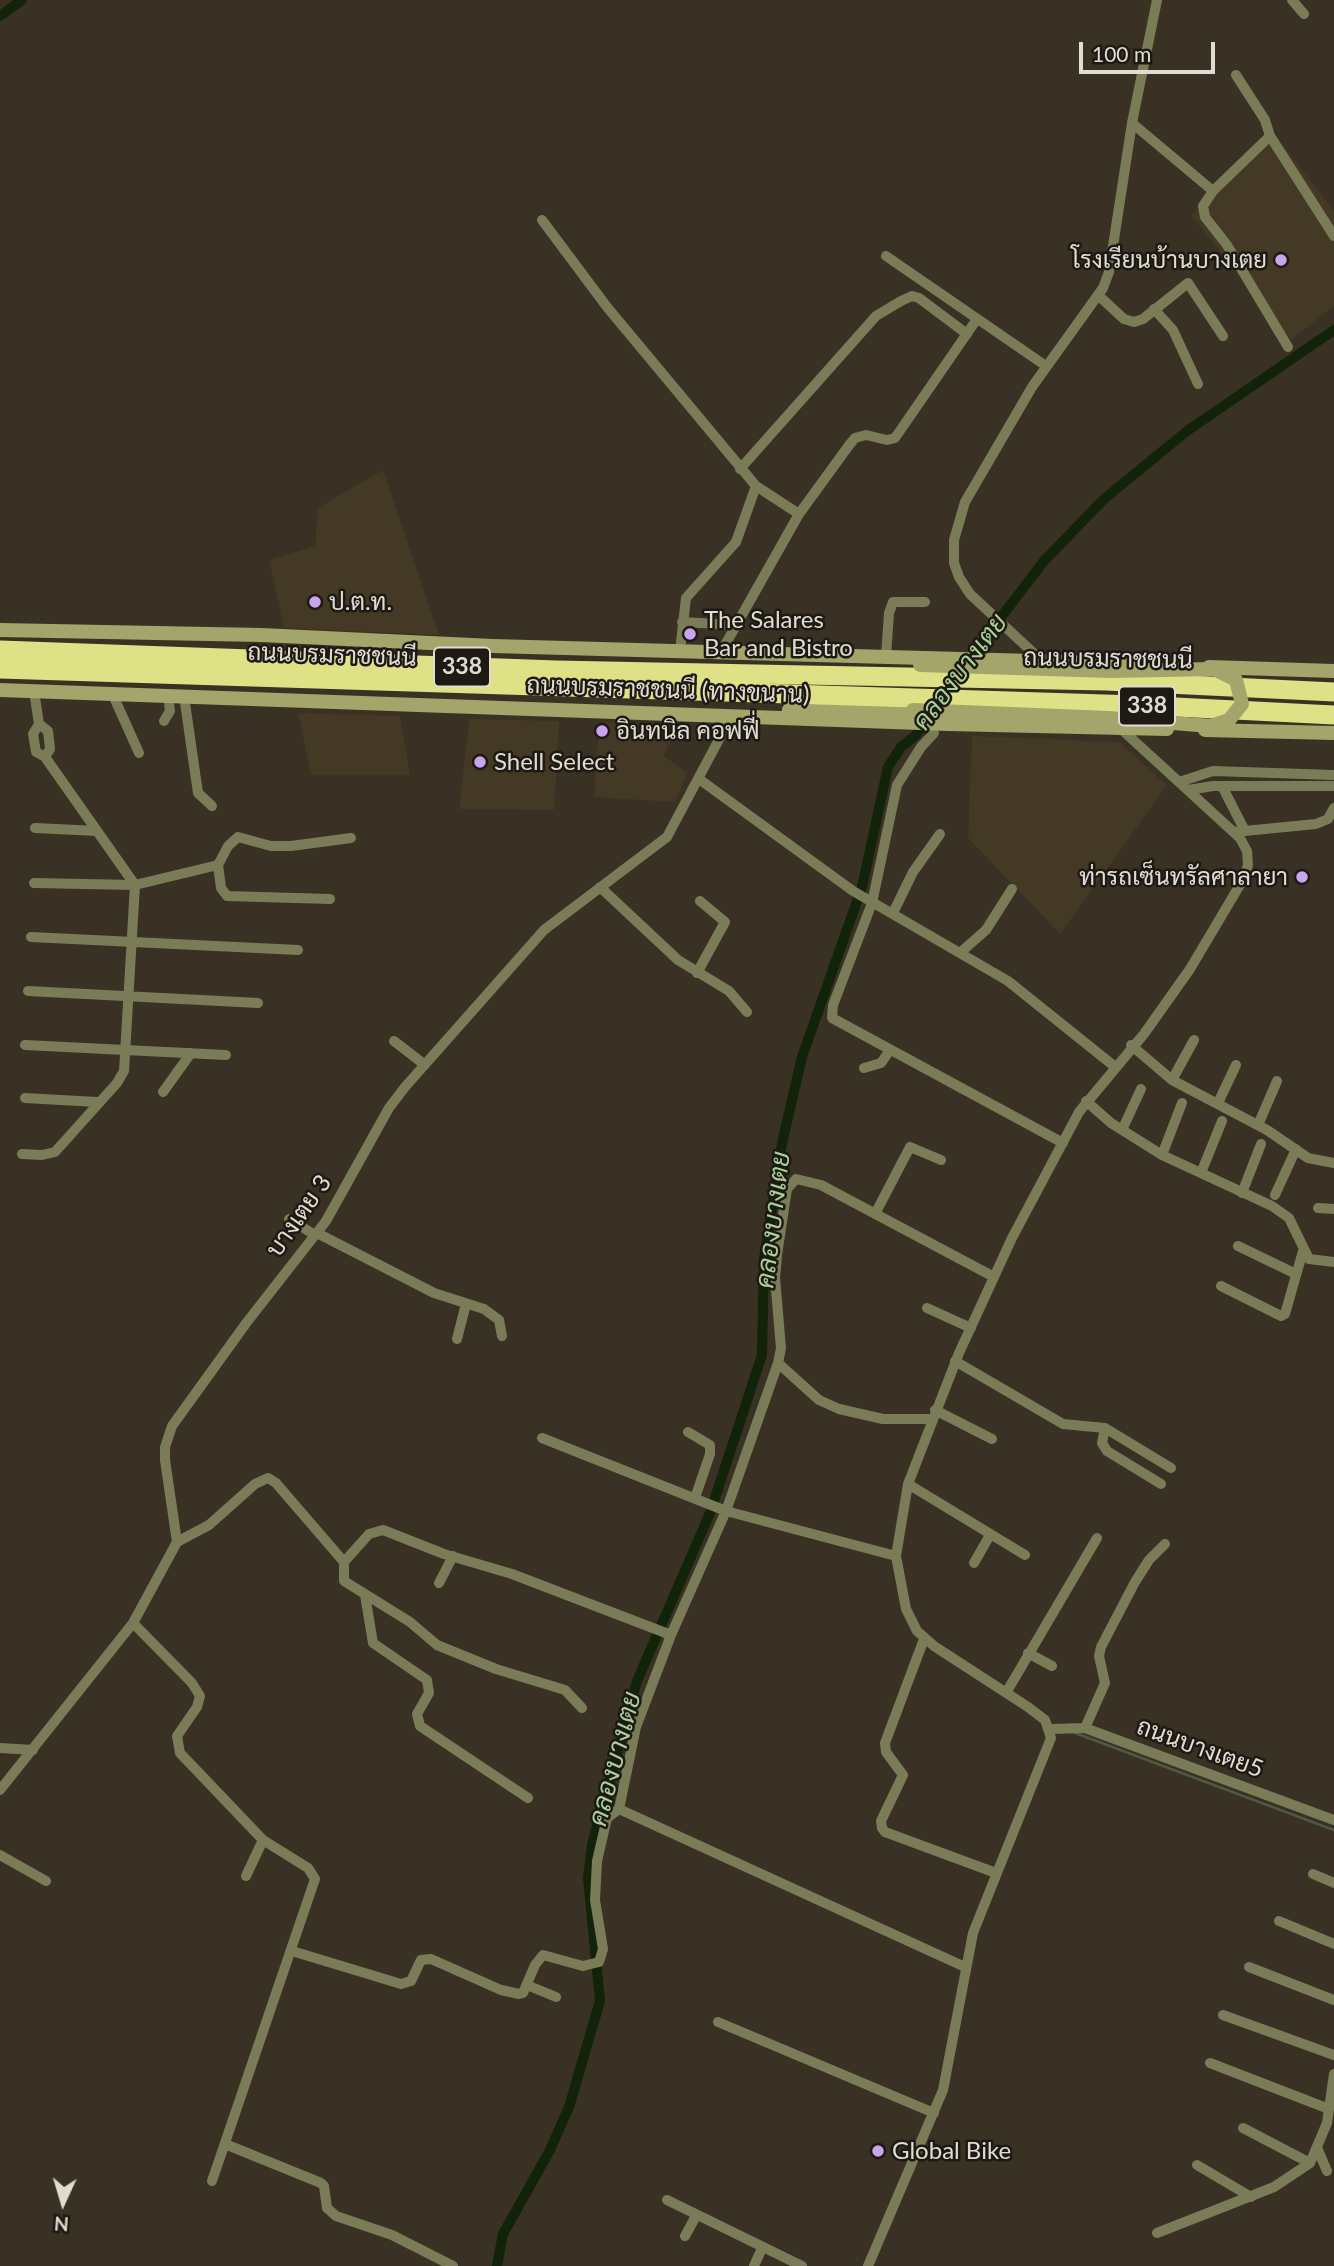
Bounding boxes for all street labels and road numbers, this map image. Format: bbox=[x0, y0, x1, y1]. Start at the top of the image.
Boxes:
street label: ถนนบรมราชชนนี bbox=[247, 638, 417, 672]
street label: ถนนบรมราชชนนี bbox=[1023, 643, 1193, 675]
road number: 338 bbox=[434, 648, 490, 687]
street label: ถนนบรมราชชนนี (ทางขนาน) bbox=[526, 671, 810, 709]
road number: 338 bbox=[1119, 686, 1175, 726]
street label: บางเตย 3 bbox=[260, 1169, 338, 1263]
street label: ถนนบางเตย5 bbox=[1133, 1712, 1267, 1784]

